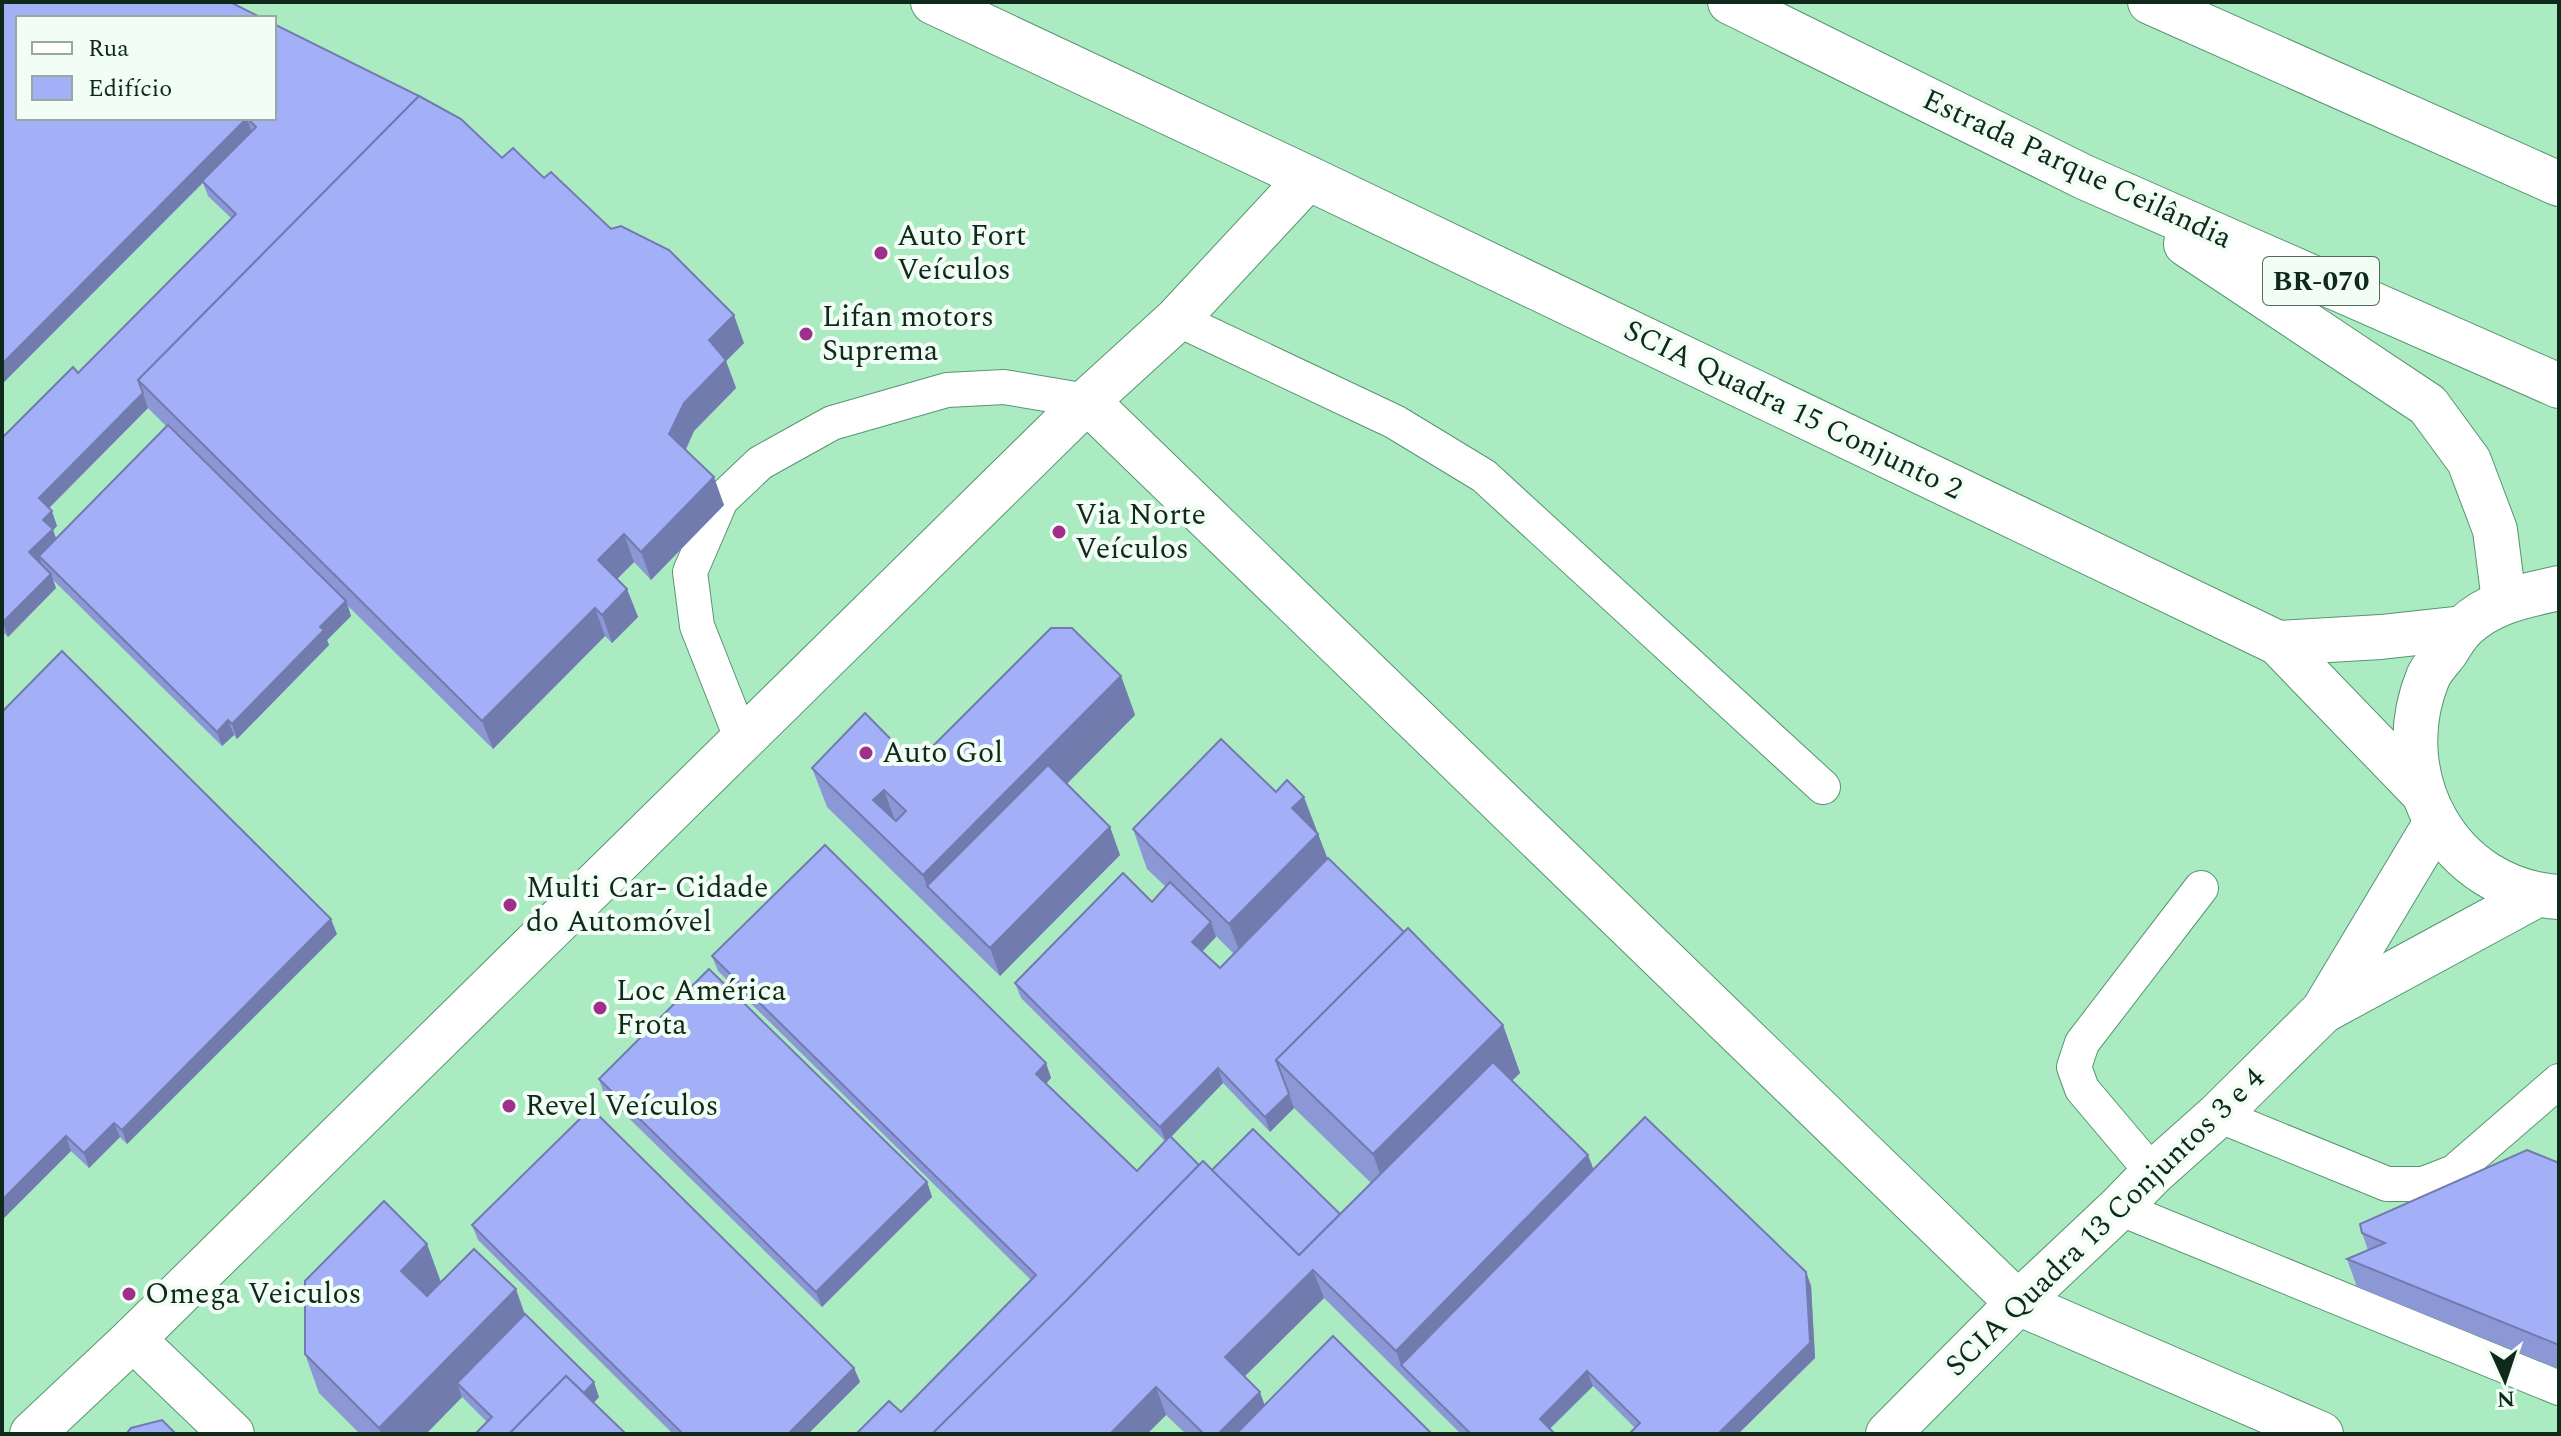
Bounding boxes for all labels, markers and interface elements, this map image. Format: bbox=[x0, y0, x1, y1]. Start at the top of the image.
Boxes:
legend bbox=[16, 16, 276, 120]
text: Rua bbox=[88, 31, 129, 67]
text: Edifício bbox=[88, 71, 172, 107]
street label: Estrada Parque Ceilândia bbox=[1915, 77, 2240, 261]
place label: Auto Fort Veículos bbox=[897, 213, 1026, 293]
marker: Auto Fort Veículos bbox=[872, 244, 890, 262]
road number: BR-070 bbox=[2263, 257, 2379, 305]
place label: Lifan motors Suprema bbox=[822, 294, 994, 374]
street label: SCIA Quadra 15 Conjunto 2 bbox=[1616, 308, 1970, 512]
marker: Lifan motors Suprema bbox=[797, 325, 815, 343]
place label: Via Norte Veículos bbox=[1075, 492, 1206, 572]
marker: Via Norte Veículos bbox=[1050, 523, 1068, 541]
place label: Auto Gol bbox=[882, 730, 1003, 776]
marker: Auto Gol bbox=[857, 744, 875, 762]
place label: Multi Car- Cidade do Automóvel bbox=[526, 865, 769, 945]
marker: Multi Car- Cidade do Automóvel bbox=[501, 896, 519, 914]
place label: Loc América Frota bbox=[616, 968, 787, 1048]
marker: Loc América Frota bbox=[591, 999, 609, 1017]
street label: SCIA Quadra 13 Conjuntos 3 e 4 bbox=[1935, 1056, 2275, 1388]
place label: Revel Veículos bbox=[525, 1083, 718, 1129]
marker: Revel Veículos bbox=[500, 1097, 518, 1115]
place label: Omega Veiculos bbox=[145, 1271, 362, 1317]
marker: Omega Veiculos bbox=[120, 1285, 138, 1303]
north arrow bbox=[2465, 1340, 2545, 1420]
text: N bbox=[2496, 1382, 2516, 1415]

